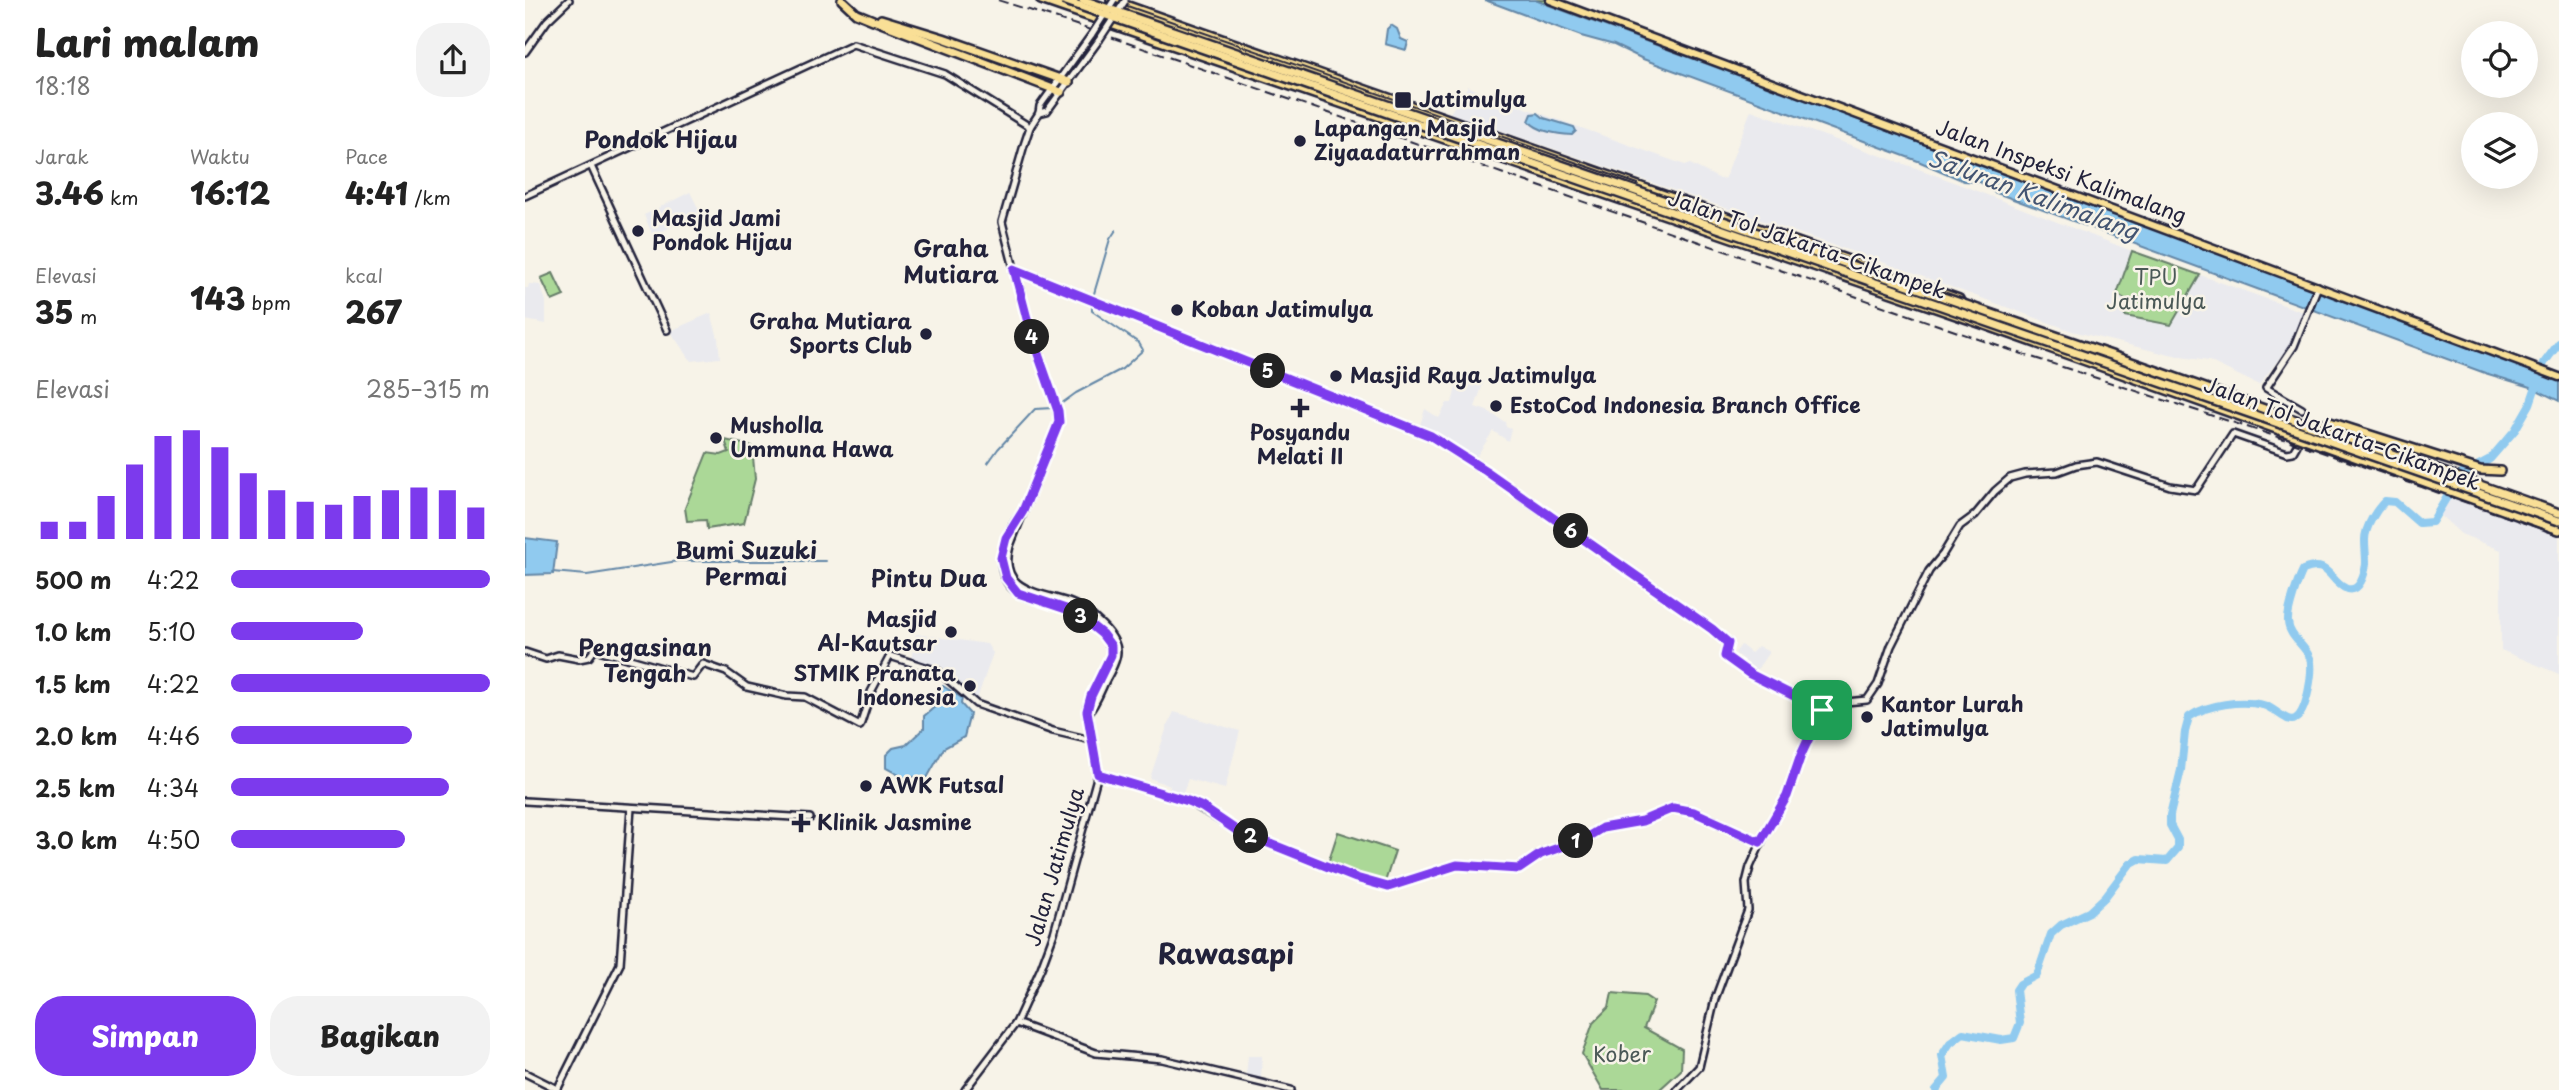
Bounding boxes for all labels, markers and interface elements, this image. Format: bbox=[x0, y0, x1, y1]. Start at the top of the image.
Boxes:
text: Lari malam bbox=[35, 13, 260, 70]
map controls bbox=[2461, 21, 2538, 189]
button: locate bbox=[2461, 21, 2538, 98]
button: share bbox=[416, 23, 490, 97]
text: 18:18 bbox=[35, 68, 91, 103]
place label: Jatimulya bbox=[1419, 82, 1527, 114]
marker: Jatimulya bbox=[1393, 90, 1413, 110]
street label: Jalan Inspeksi Kalimalang bbox=[1932, 110, 2192, 230]
place label: Lapangan Masjid Ziyaadaturrahman bbox=[1314, 111, 1520, 167]
button: layers bbox=[2461, 112, 2538, 189]
district label: Pondok Hijau bbox=[584, 121, 738, 156]
marker: Lapangan Masjid Ziyaadaturrahman bbox=[1292, 133, 1308, 149]
water label: Saluran Kalimalang bbox=[1924, 139, 2145, 248]
text: Jarak bbox=[35, 142, 89, 170]
text: Waktu bbox=[190, 142, 250, 170]
text: Pace bbox=[345, 142, 388, 170]
text: 3.46 bbox=[35, 170, 104, 215]
text: 16:12 bbox=[190, 170, 270, 215]
text: 4:41 bbox=[345, 170, 408, 215]
street label: Jalan Tol Jakarta–Cikampek bbox=[1664, 180, 1951, 306]
text: km bbox=[104, 183, 139, 211]
text: /km bbox=[408, 183, 451, 211]
place label: Masjid Jami Pondok Hijau bbox=[652, 201, 792, 257]
marker: Masjid Jami Pondok Hijau bbox=[630, 223, 646, 239]
district label: Graha Mutiara bbox=[903, 230, 999, 291]
park label: TPU Jatimulya bbox=[2106, 260, 2206, 316]
text: Elevasi bbox=[35, 261, 97, 289]
text: kcal bbox=[345, 261, 383, 289]
text: 143 bbox=[190, 275, 245, 320]
text: bpm bbox=[245, 288, 291, 316]
text: 35 bbox=[35, 289, 74, 334]
text: 267 bbox=[345, 289, 402, 334]
place label: Koban Jatimulya bbox=[1191, 292, 1373, 324]
text: m bbox=[74, 302, 97, 330]
marker: Koban Jatimulya bbox=[1169, 302, 1185, 318]
place label: Graha Mutiara Sports Club bbox=[749, 304, 912, 360]
pin: 4 bbox=[1015, 320, 1049, 354]
text: 4 bbox=[1025, 322, 1038, 350]
marker: Graha Mutiara Sports Club bbox=[918, 326, 934, 342]
pin: 5 bbox=[1251, 354, 1285, 388]
text: 5 bbox=[1261, 356, 1274, 384]
place label: Masjid Raya Jatimulya bbox=[1350, 358, 1596, 390]
street label: Jalan Tol Jakarta–Cikampek bbox=[2200, 367, 2486, 497]
marker: Masjid Raya Jatimulya bbox=[1328, 368, 1344, 384]
text: Elevasi bbox=[35, 371, 110, 406]
text: 285–315 m bbox=[366, 371, 490, 406]
place label: EstoCod Indonesia Branch Office bbox=[1510, 388, 1861, 420]
marker: Posyandu Melati II bbox=[1290, 398, 1310, 418]
marker: EstoCod Indonesia Branch Office bbox=[1488, 398, 1504, 414]
place label: Musholla Ummuna Hawa bbox=[730, 408, 894, 464]
place label: Posyandu Melati II bbox=[1250, 415, 1350, 471]
marker: Musholla Ummuna Hawa bbox=[708, 430, 724, 446]
pin: 6 bbox=[1553, 514, 1589, 548]
text: 6 bbox=[1564, 516, 1577, 544]
district label: Bumi Suzuki Permai bbox=[675, 532, 817, 593]
district label: Pintu Dua bbox=[871, 560, 988, 595]
text: 500 m bbox=[35, 562, 112, 597]
text: 4:22 bbox=[147, 562, 200, 597]
pin: 3 bbox=[1063, 598, 1099, 634]
text: 3 bbox=[1074, 601, 1087, 629]
place label: Masjid Al-Kautsar bbox=[818, 602, 937, 658]
text: 1.0 km bbox=[35, 614, 112, 649]
text: 5:10 bbox=[147, 614, 195, 649]
marker: Masjid Al-Kautsar bbox=[943, 624, 959, 640]
district label: Pengasinan Tengah bbox=[578, 629, 712, 690]
place label: STMIK Pranata Indonesia bbox=[794, 656, 957, 712]
text: 1.5 km bbox=[35, 666, 111, 701]
text: 4:22 bbox=[147, 666, 200, 701]
marker: STMIK Pranata Indonesia bbox=[962, 678, 978, 694]
pin bbox=[1792, 680, 1852, 740]
place label: Kantor Lurah Jatimulya bbox=[1881, 687, 2024, 743]
icon: arrive bbox=[1803, 691, 1841, 729]
marker: Kantor Lurah Jatimulya bbox=[1859, 709, 1875, 725]
text: 2.0 km bbox=[35, 718, 117, 753]
text: 4:46 bbox=[147, 718, 200, 753]
place label: AWK Futsal bbox=[880, 768, 1004, 800]
text: 2.5 km bbox=[35, 770, 115, 805]
text: 4:34 bbox=[147, 770, 199, 805]
marker: AWK Futsal bbox=[858, 778, 874, 794]
street label: Jalan Jatimulya bbox=[1015, 783, 1091, 950]
place label: Klinik Jasmine bbox=[817, 805, 972, 837]
marker: Klinik Jasmine bbox=[791, 813, 811, 833]
pin: 2 bbox=[1233, 818, 1269, 854]
text: 2 bbox=[1244, 821, 1257, 849]
text: 3.0 km bbox=[35, 822, 117, 857]
text: 4:50 bbox=[147, 822, 200, 857]
pin: 1 bbox=[1559, 824, 1593, 858]
text: 1 bbox=[1571, 826, 1580, 854]
district label: Rawasapi bbox=[1158, 931, 1294, 974]
button: Simpan bbox=[35, 996, 256, 1076]
button: Bagikan bbox=[270, 996, 490, 1076]
park label: Kober bbox=[1593, 1037, 1651, 1069]

